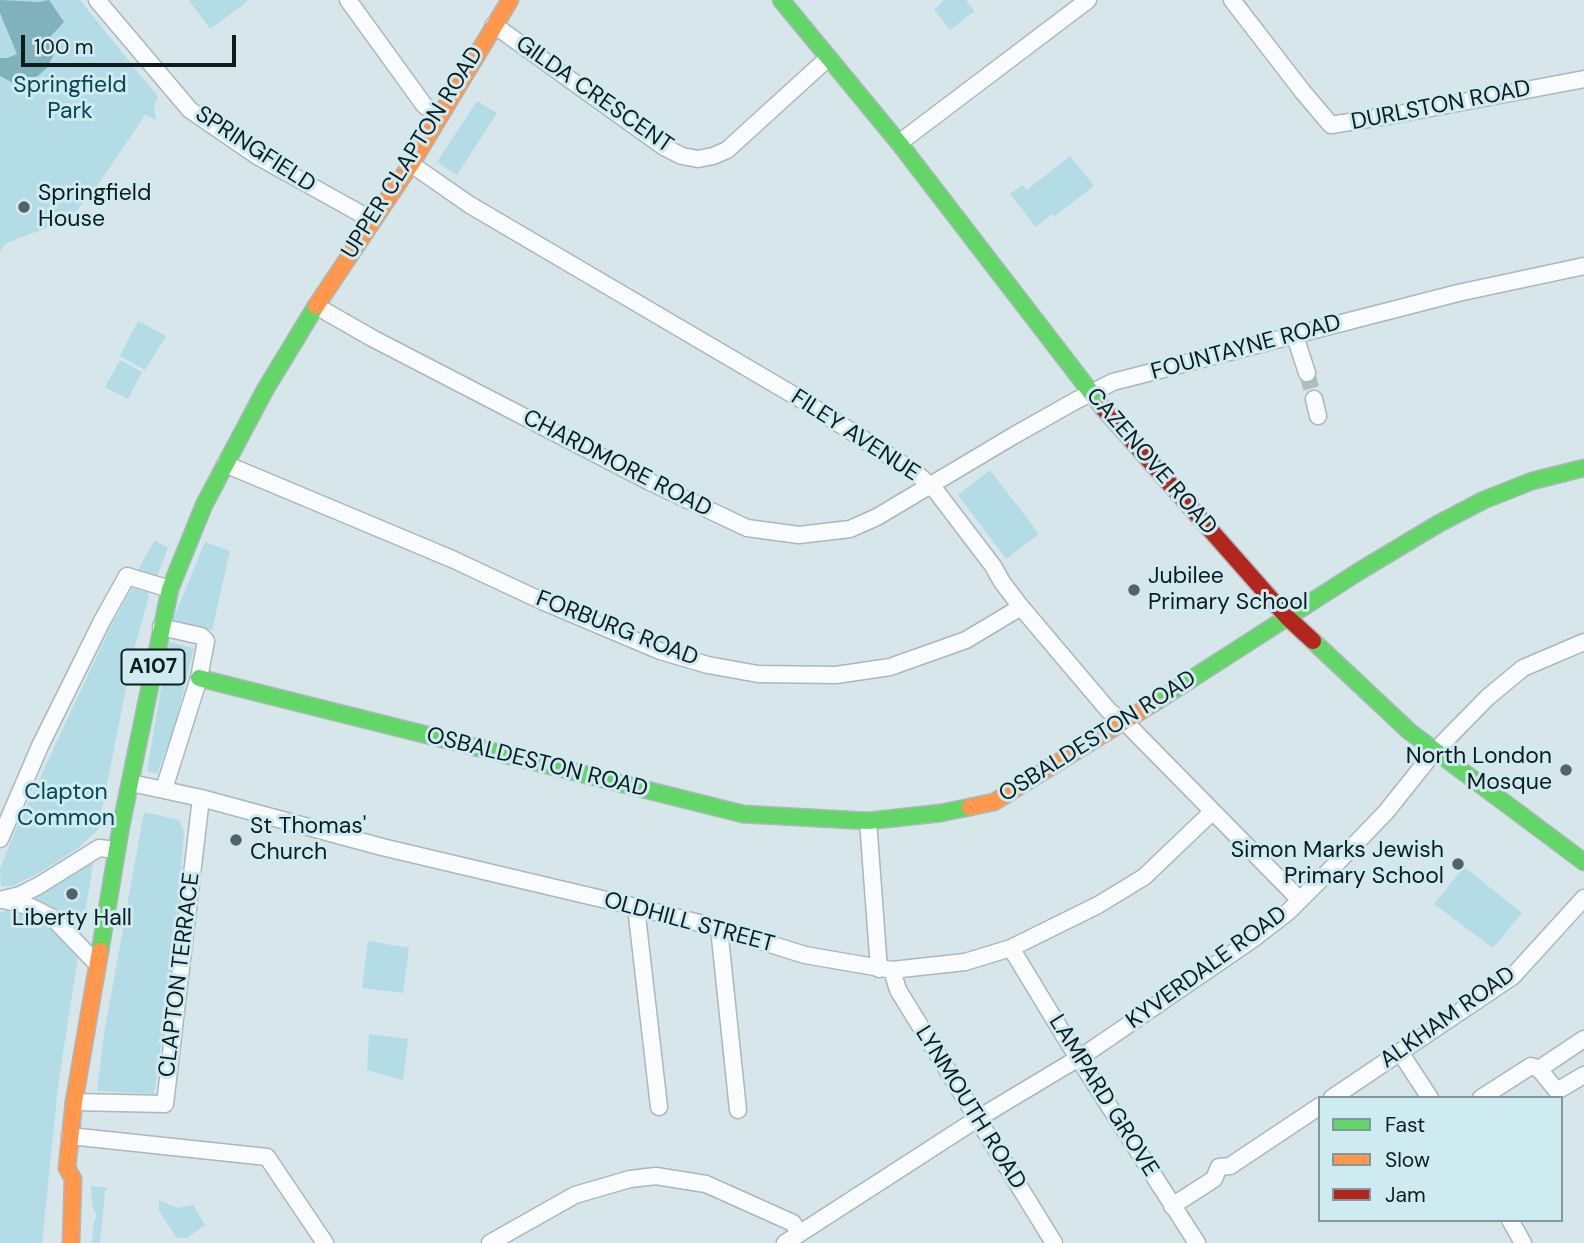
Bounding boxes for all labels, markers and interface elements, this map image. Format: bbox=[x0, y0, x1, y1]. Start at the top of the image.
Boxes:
scale bar bbox=[24, 21, 240, 65]
street label: GILDA CRESCENT bbox=[510, 30, 678, 160]
text: 100 m bbox=[34, 33, 94, 61]
street label: UPPER CLAPTON ROAD bbox=[336, 42, 490, 264]
park label: Springfield Park bbox=[13, 72, 127, 126]
street label: DURLSTON ROAD bbox=[1349, 75, 1533, 137]
street label: SPRINGFIELD bbox=[190, 101, 320, 199]
place label: Springfield House bbox=[38, 180, 151, 234]
marker: Springfield House bbox=[16, 199, 32, 215]
street label: FOUNTAYNE ROAD bbox=[1148, 309, 1344, 387]
street label: CAZENOVE ROAD bbox=[1080, 383, 1222, 541]
street label: FILEY AVENUE bbox=[786, 384, 924, 488]
street label: CHARDMORE ROAD bbox=[518, 404, 716, 524]
place label: Jubilee Primary School bbox=[1148, 563, 1308, 617]
marker: Jubilee Primary School bbox=[1126, 582, 1142, 598]
street label: FORBURG ROAD bbox=[532, 585, 702, 673]
road number: A107 bbox=[122, 650, 184, 684]
street label: OSBALDESTON ROAD bbox=[994, 665, 1202, 809]
street label: OSBALDESTON ROAD bbox=[423, 722, 651, 804]
place label: North London Mosque bbox=[1406, 743, 1552, 797]
marker: North London Mosque bbox=[1558, 762, 1574, 778]
park label: Clapton Common bbox=[17, 779, 115, 833]
place label: St Thomas' Church bbox=[250, 813, 366, 867]
marker: St Thomas' Church bbox=[228, 832, 244, 848]
place label: Simon Marks Jewish Primary School bbox=[1231, 837, 1444, 891]
marker: Simon Marks Jewish Primary School bbox=[1450, 856, 1466, 872]
street label: CLAPTON TERRACE bbox=[154, 871, 206, 1079]
marker: Liberty Hall bbox=[64, 886, 80, 902]
street label: OLDHILL STREET bbox=[601, 887, 777, 959]
street label: KYVERDALE ROAD bbox=[1121, 901, 1293, 1035]
place label: Liberty Hall bbox=[12, 905, 132, 933]
street label: ALKHAM ROAD bbox=[1375, 961, 1521, 1075]
street label: LAMPARD GROVE bbox=[1042, 1010, 1164, 1182]
street label: LYNMOUTH ROAD bbox=[909, 1021, 1031, 1195]
legend bbox=[1318, 1096, 1563, 1222]
text: Fast bbox=[1385, 1111, 1425, 1139]
text: Slow bbox=[1385, 1146, 1430, 1174]
text: Jam bbox=[1385, 1181, 1426, 1209]

